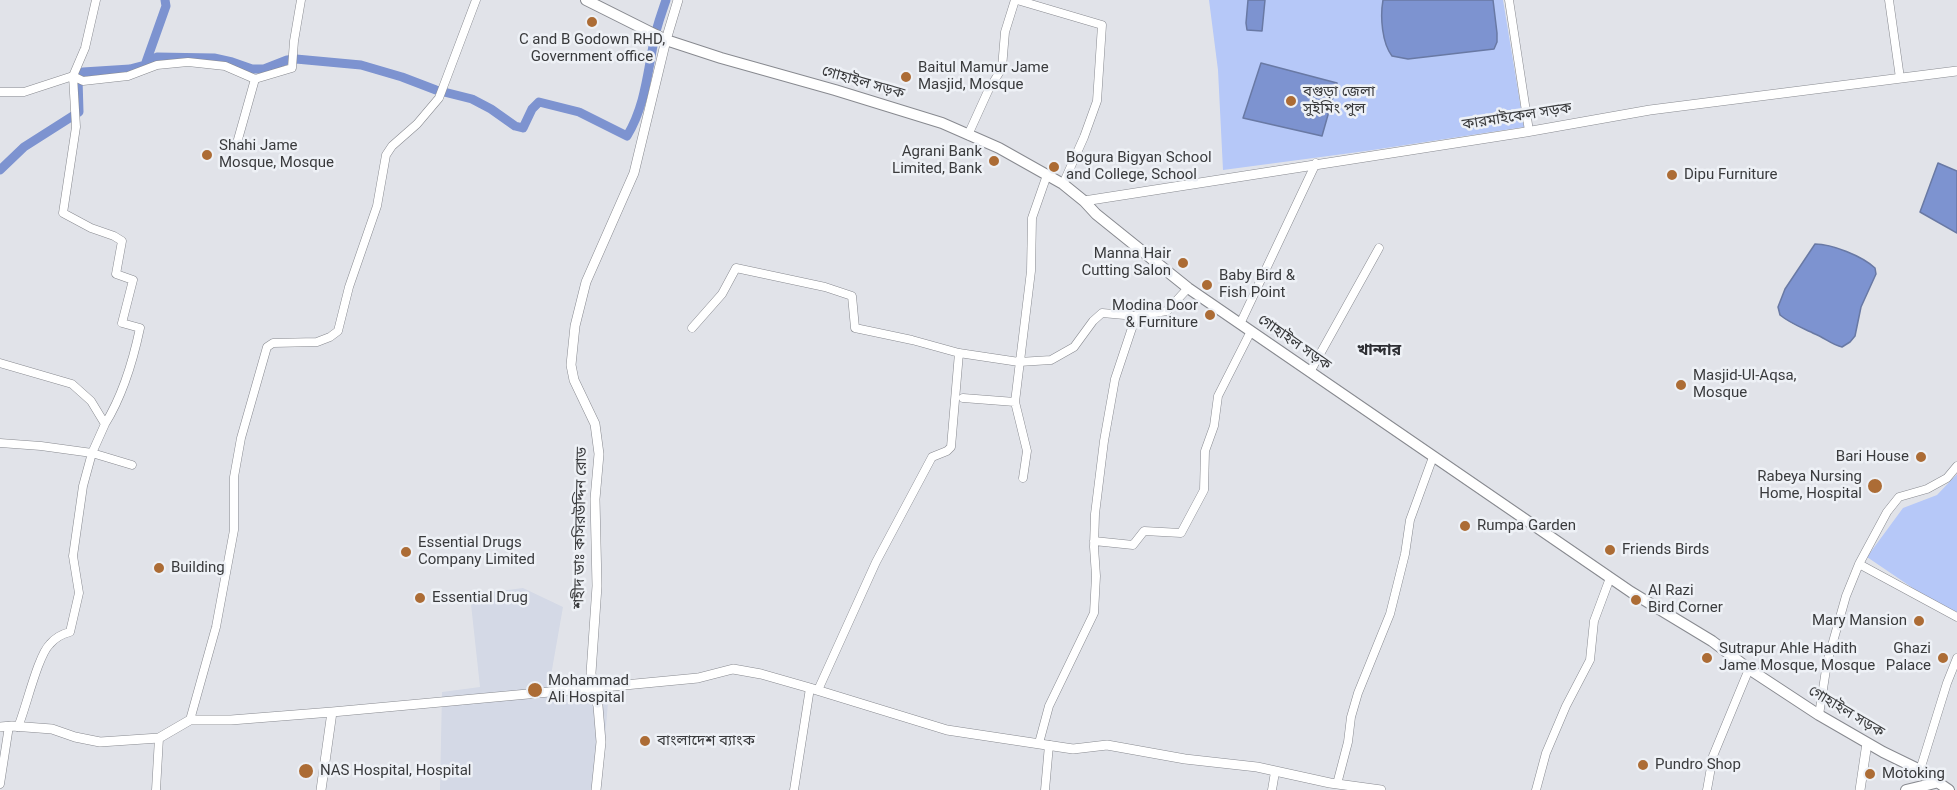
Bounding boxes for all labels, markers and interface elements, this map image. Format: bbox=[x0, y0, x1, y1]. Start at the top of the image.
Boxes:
marker: C and B Godown RHD, Government office bbox=[585, 15, 599, 29]
place label: C and B Godown RHD, Government office bbox=[519, 31, 665, 66]
place label: Baitul Mamur Jame Masjid, Mosque bbox=[918, 59, 1049, 94]
street label: গোহাইল সড়ক bbox=[820, 63, 906, 103]
marker: Baitul Mamur Jame Masjid, Mosque bbox=[899, 70, 913, 84]
place label: বগুড়া জেলা সুইমিং পুল bbox=[1303, 83, 1375, 118]
marker: বগুড়া জেলা সুইমিং পুল bbox=[1284, 94, 1298, 108]
street label: কারমাইকেল সড়ক bbox=[1461, 99, 1573, 135]
place label: Shahi Jame Mosque, Mosque bbox=[219, 137, 334, 172]
place label: Agrani Bank Limited, Bank bbox=[892, 143, 982, 178]
marker: Shahi Jame Mosque, Mosque bbox=[200, 148, 214, 162]
place label: Bogura Bigyan School and College, School bbox=[1066, 149, 1212, 184]
marker: Agrani Bank Limited, Bank bbox=[987, 154, 1001, 168]
marker: Bogura Bigyan School and College, School bbox=[1047, 160, 1061, 174]
place label: Dipu Furniture bbox=[1684, 166, 1777, 184]
marker: Dipu Furniture bbox=[1665, 168, 1679, 182]
place label: Manna Hair Cutting Salon bbox=[1082, 245, 1171, 280]
marker: Manna Hair Cutting Salon bbox=[1176, 256, 1190, 270]
place label: Baby Bird & Fish Point bbox=[1219, 267, 1295, 302]
marker: Baby Bird & Fish Point bbox=[1200, 278, 1214, 292]
place label: Modina Door & Furniture bbox=[1112, 297, 1198, 332]
marker: Modina Door & Furniture bbox=[1203, 308, 1217, 322]
street label: গোহাইল সড়ক bbox=[1254, 311, 1334, 375]
district label: খান্দার bbox=[1357, 341, 1401, 361]
place label: Masjid-Ul-Aqsa, Mosque bbox=[1693, 367, 1797, 402]
marker: Masjid-Ul-Aqsa, Mosque bbox=[1674, 378, 1688, 392]
street label: শহীদ ডাঃ কসিরউদ্দিন রোড bbox=[571, 447, 591, 609]
place label: Bari House bbox=[1836, 448, 1909, 466]
marker: Bari House bbox=[1914, 450, 1928, 464]
place label: Rabeya Nursing Home, Hospital bbox=[1757, 468, 1862, 503]
marker: Rabeya Nursing Home, Hospital bbox=[1866, 477, 1884, 495]
place label: Rumpa Garden bbox=[1477, 517, 1576, 535]
marker: Rumpa Garden bbox=[1458, 519, 1472, 533]
place label: Essential Drugs Company Limited bbox=[418, 534, 535, 569]
place label: Friends Birds bbox=[1622, 541, 1709, 559]
marker: Friends Birds bbox=[1603, 543, 1617, 557]
marker: Essential Drugs Company Limited bbox=[399, 545, 413, 559]
place label: Building bbox=[171, 559, 225, 577]
marker: Building bbox=[152, 561, 166, 575]
place label: Al Razi Bird Corner bbox=[1648, 582, 1723, 617]
place label: Essential Drug bbox=[432, 589, 528, 607]
marker: Essential Drug bbox=[413, 591, 427, 605]
marker: Al Razi Bird Corner bbox=[1629, 593, 1643, 607]
place label: Mary Mansion bbox=[1812, 612, 1907, 630]
marker: Mary Mansion bbox=[1912, 614, 1926, 628]
place label: Sutrapur Ahle Hadith Jame Mosque, Mosque bbox=[1719, 640, 1875, 675]
place label: Ghazi Palace bbox=[1886, 640, 1931, 675]
marker: Sutrapur Ahle Hadith Jame Mosque, Mosque bbox=[1700, 651, 1714, 665]
marker: Ghazi Palace bbox=[1936, 651, 1950, 665]
place label: Mohammad Ali Hospital bbox=[548, 672, 629, 707]
marker: Mohammad Ali Hospital bbox=[526, 681, 544, 699]
street label: গোহাইল সড়ক bbox=[1805, 682, 1887, 742]
place label: বাংলাদেশ ব্যাংক bbox=[657, 732, 755, 750]
marker: বাংলাদেশ ব্যাংক bbox=[638, 734, 652, 748]
place label: Pundro Shop bbox=[1655, 756, 1741, 774]
marker: Pundro Shop bbox=[1636, 758, 1650, 772]
marker: NAS Hospital, Hospital bbox=[297, 762, 315, 780]
place label: NAS Hospital, Hospital bbox=[320, 762, 471, 780]
place label: Motoking bbox=[1882, 765, 1945, 783]
marker: Motoking bbox=[1863, 767, 1877, 781]

